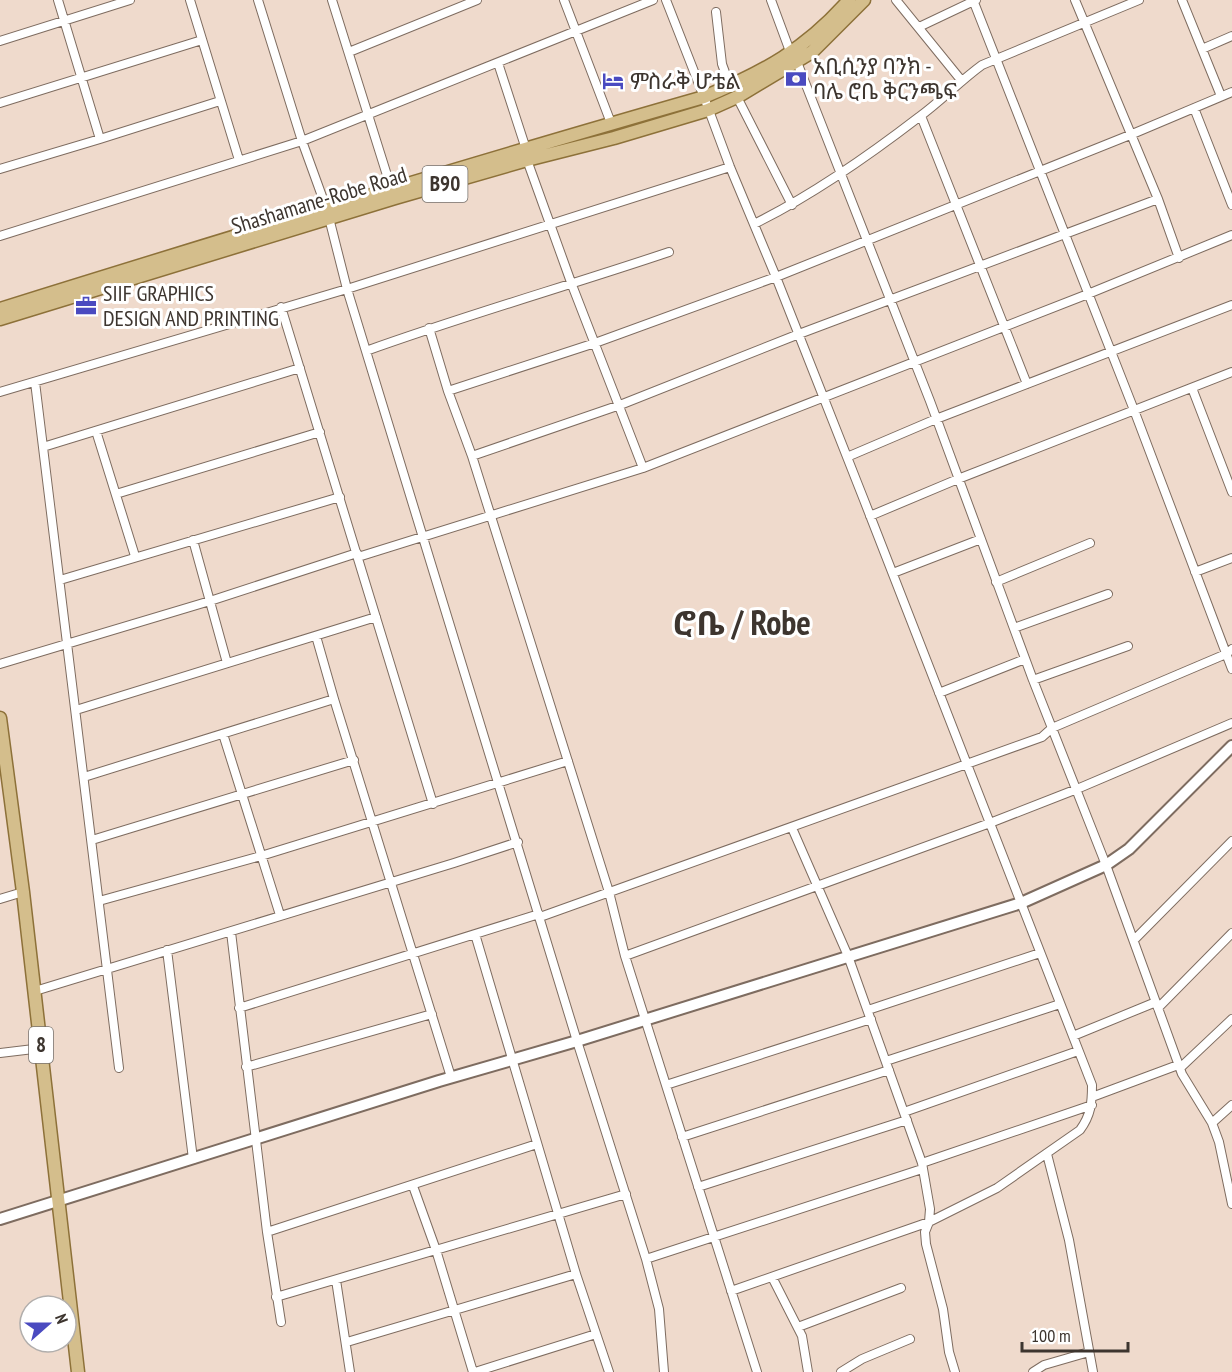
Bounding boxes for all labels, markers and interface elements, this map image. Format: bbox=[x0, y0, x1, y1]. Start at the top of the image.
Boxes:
place label: አቢሲንያ ባንክ - ባሌ ሮቤ ቅርንጫፍ bbox=[813, 52, 957, 105]
place label: ምስራቅ ሆቴል bbox=[630, 67, 741, 95]
bank icon: አቢሲንያ ባንክ - ባሌ ሮቤ ቅርንጫፍ bbox=[784, 67, 808, 91]
hotel icon: ምስራቅ ሆቴል bbox=[601, 69, 625, 93]
street label: Shashamane-Robe Road bbox=[228, 160, 410, 240]
road number: B90 bbox=[422, 166, 468, 202]
place label: SIIF GRAPHICS DESIGN AND PRINTING bbox=[103, 279, 279, 332]
office icon: SIIF GRAPHICS DESIGN AND PRINTING bbox=[74, 294, 98, 318]
district label: ሮቤ / Robe bbox=[673, 600, 811, 644]
road number: 8 bbox=[29, 1027, 53, 1063]
north arrow bbox=[18, 1294, 78, 1354]
text: N bbox=[51, 1311, 73, 1326]
scale bar bbox=[1022, 1315, 1128, 1353]
text: 100 m bbox=[1031, 1324, 1071, 1347]

